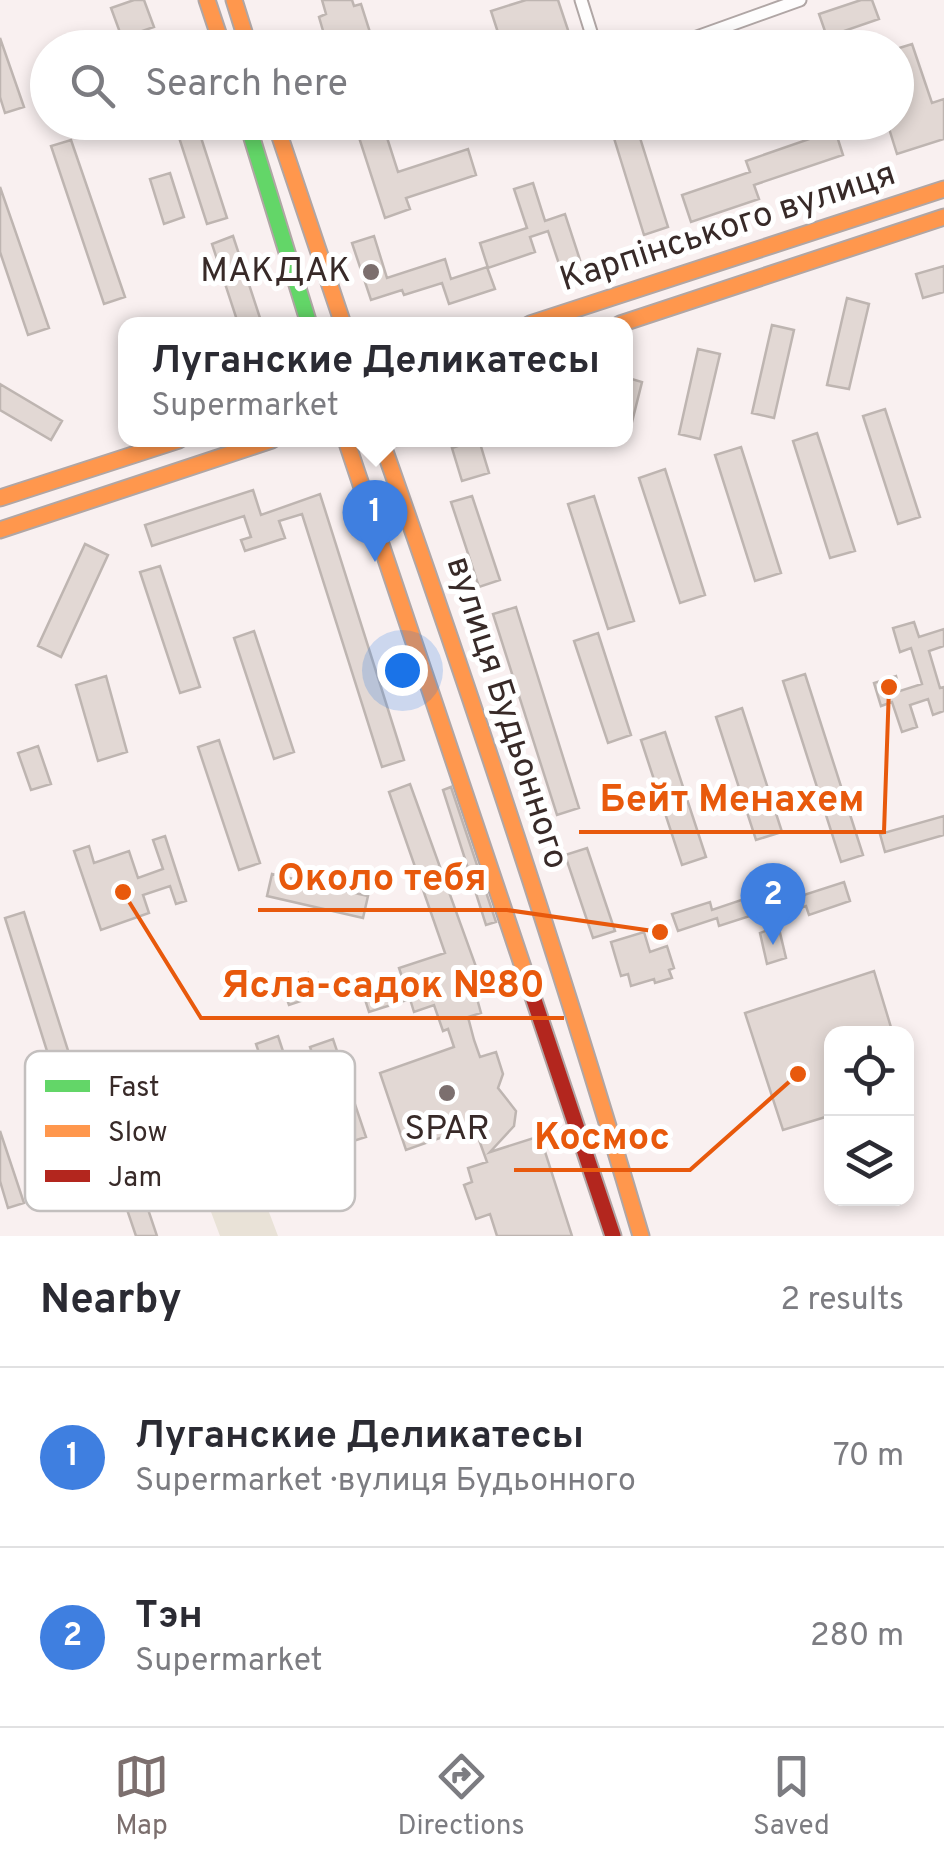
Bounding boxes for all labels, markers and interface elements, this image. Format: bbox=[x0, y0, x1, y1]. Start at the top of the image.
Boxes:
search box bbox=[30, 30, 914, 140]
icon: search bbox=[65, 58, 120, 113]
text: Search here bbox=[145, 61, 348, 110]
street label: Карпінського вулиця bbox=[555, 153, 901, 303]
place label: МАКДАК bbox=[200, 250, 351, 294]
marker: МАКДАК bbox=[360, 261, 382, 283]
popup bbox=[118, 317, 633, 447]
text: Луганские Деликатесы bbox=[151, 338, 600, 387]
text: Supermarket bbox=[151, 387, 339, 427]
pin: 1 bbox=[342, 480, 408, 562]
street label: вулиця Будьонного bbox=[435, 551, 577, 875]
your location bbox=[377, 645, 428, 696]
callout: Бейт Менахем bbox=[579, 764, 884, 832]
text: Бейт Менахем bbox=[600, 777, 864, 826]
callout: Около тебя bbox=[258, 842, 507, 910]
text: Около тебя bbox=[277, 856, 487, 905]
pin: 2 bbox=[740, 862, 806, 945]
callout: Ясла-садок №80 bbox=[201, 950, 564, 1018]
text: Ясла-садок №80 bbox=[221, 963, 545, 1012]
map controls bbox=[824, 1026, 914, 1206]
button: locate bbox=[824, 1026, 914, 1116]
legend bbox=[25, 1051, 355, 1211]
text: Fast bbox=[108, 1071, 160, 1107]
marker: SPAR bbox=[436, 1082, 458, 1104]
callout: Космос bbox=[514, 1102, 690, 1170]
place label: SPAR bbox=[404, 1108, 490, 1152]
text: Космос bbox=[534, 1115, 670, 1164]
text: Slow bbox=[108, 1116, 167, 1152]
button: layers bbox=[824, 1116, 914, 1206]
text: Jam bbox=[108, 1161, 162, 1197]
text: Nearby bbox=[40, 1275, 182, 1328]
text: 2 results bbox=[780, 1281, 904, 1321]
text: Луганские Деликатесы bbox=[135, 1413, 584, 1462]
text: 1 bbox=[66, 1437, 79, 1477]
text: 70 m bbox=[833, 1437, 904, 1477]
text: Supermarket · вулиця Будьонного bbox=[135, 1462, 636, 1502]
text: Тэн bbox=[135, 1593, 203, 1642]
text: 2 bbox=[63, 1617, 82, 1657]
text: 280 m bbox=[810, 1617, 904, 1657]
text: Supermarket bbox=[135, 1642, 323, 1682]
tab: Map bbox=[114, 1749, 169, 1845]
tab: Directions bbox=[397, 1749, 525, 1845]
tab: Saved bbox=[753, 1749, 830, 1845]

